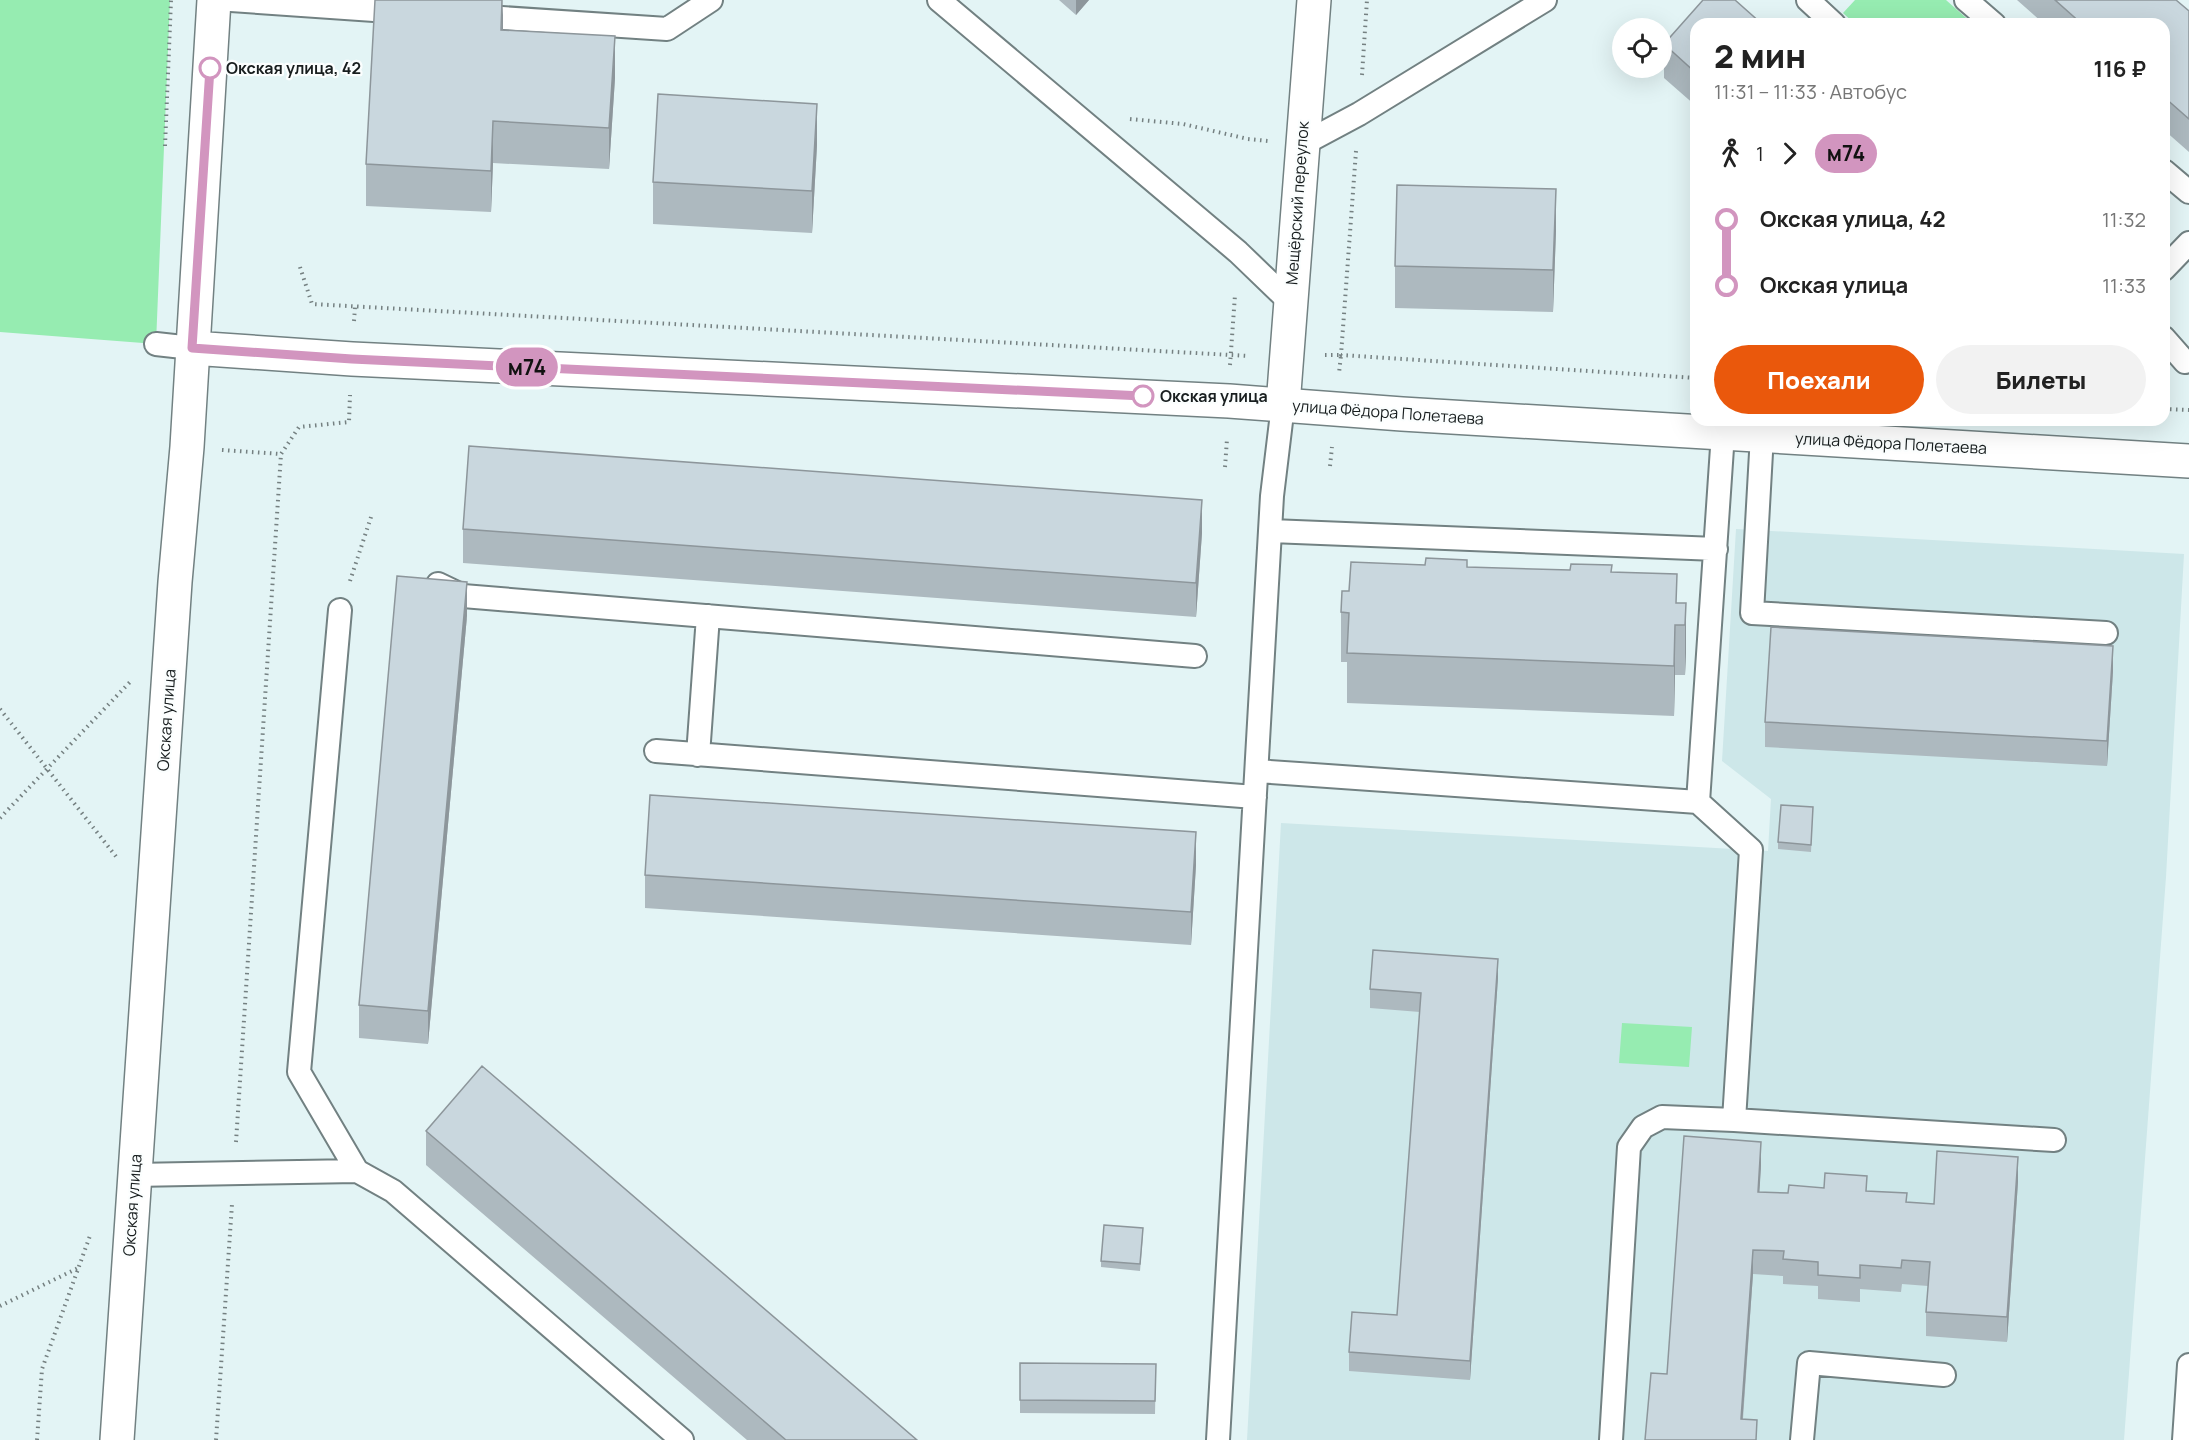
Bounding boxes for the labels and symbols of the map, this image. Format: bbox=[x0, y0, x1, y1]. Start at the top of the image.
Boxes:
marker: Окская улица, 42 bbox=[199, 57, 221, 79]
place label: Окская улица, 42 bbox=[226, 57, 361, 79]
street label: Мещёрский переулок bbox=[1280, 119, 1314, 286]
line badge: м74 bbox=[492, 348, 562, 386]
marker: Окская улица bbox=[1132, 385, 1154, 407]
place label: Окская улица bbox=[1160, 385, 1268, 407]
street label: улица Фёдора Полетаева bbox=[1291, 394, 1485, 430]
street label: улица Фёдора Полетаева bbox=[1794, 427, 1988, 459]
street label: Окская улица bbox=[151, 668, 181, 772]
street label: Окская улица bbox=[117, 1153, 147, 1257]

